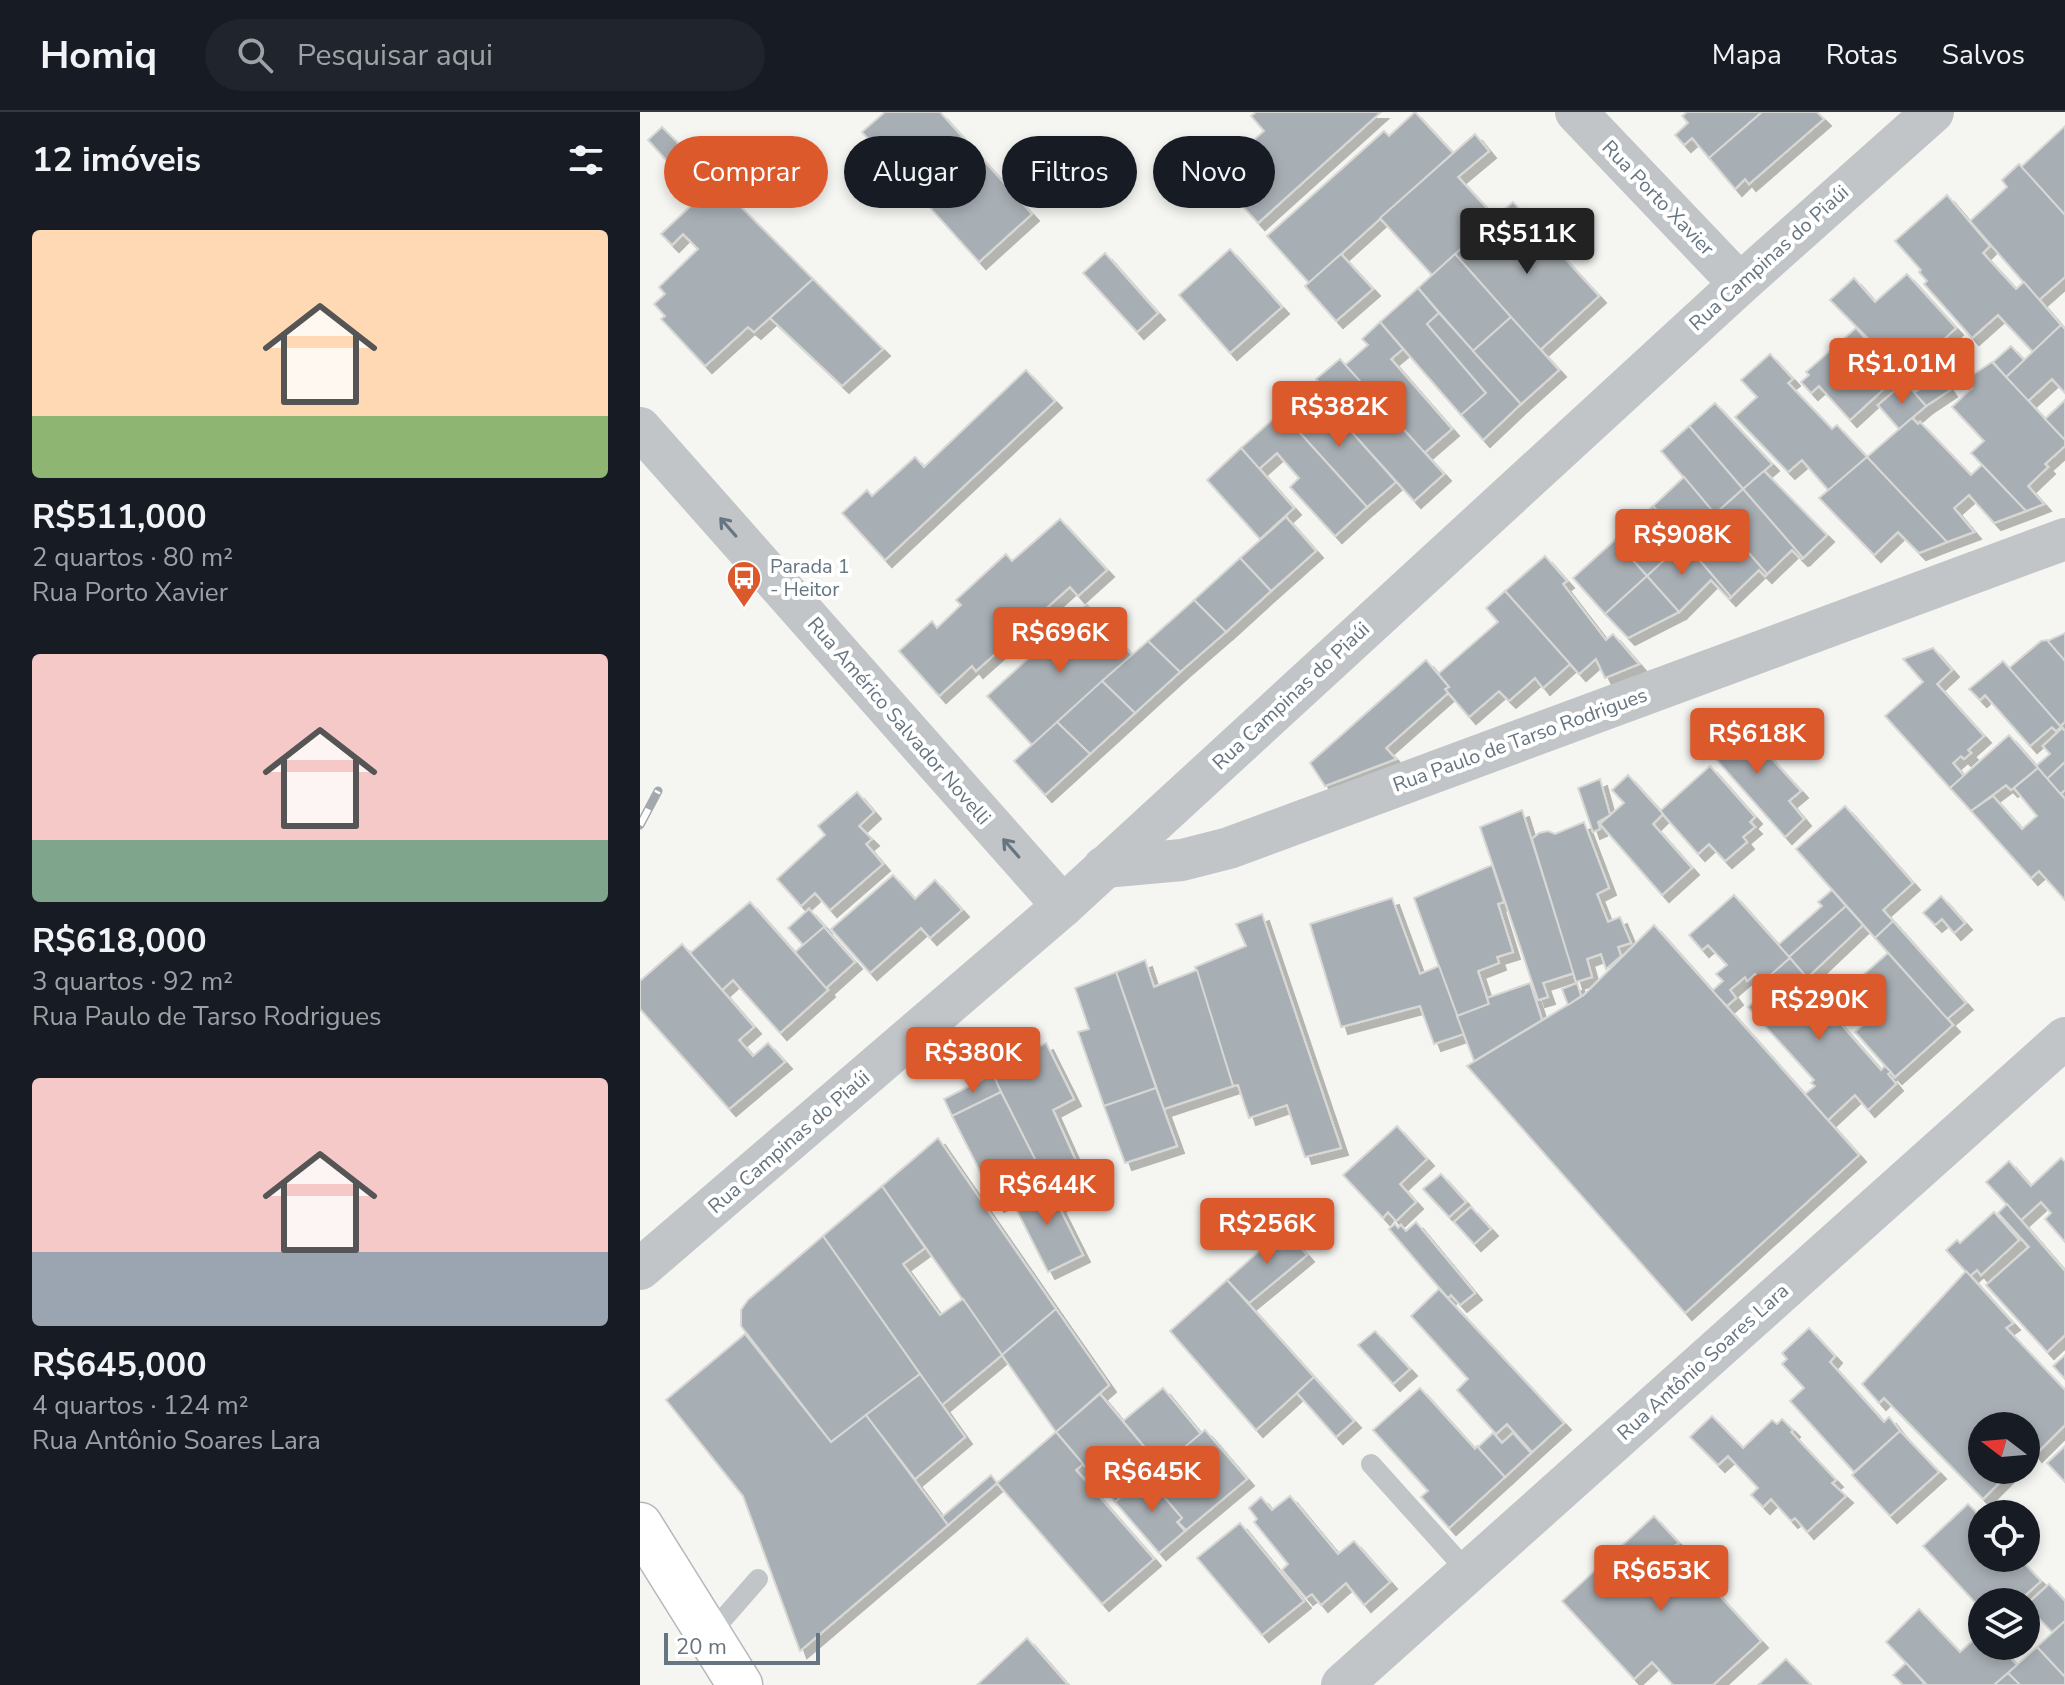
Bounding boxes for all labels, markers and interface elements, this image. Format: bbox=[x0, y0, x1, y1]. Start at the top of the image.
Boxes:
search box bbox=[205, 19, 765, 91]
text: Homiq bbox=[40, 30, 157, 81]
icon: search bbox=[233, 33, 277, 77]
text: Pesquisar aqui bbox=[297, 35, 493, 76]
text: Mapa bbox=[1712, 36, 1782, 74]
text: Rotas bbox=[1826, 36, 1898, 74]
text: Salvos bbox=[1942, 36, 2025, 74]
street label: Rua Porto Xavier bbox=[1596, 134, 1720, 262]
chip: Comprar bbox=[664, 136, 828, 208]
chip: Alugar bbox=[844, 136, 986, 208]
chip: Filtros bbox=[1002, 136, 1137, 208]
chip: Novo bbox=[1153, 136, 1275, 208]
text: 12 imóveis bbox=[32, 137, 201, 183]
icon: filters bbox=[564, 138, 608, 182]
street label: Rua Campinas do Piaúi bbox=[1683, 179, 1855, 337]
pin: R$511K bbox=[1462, 208, 1592, 276]
text: R$511K bbox=[1478, 216, 1576, 251]
icon: home bbox=[248, 282, 392, 426]
pin: R$1.01M bbox=[1828, 338, 1976, 406]
text: R$1.01M bbox=[1847, 346, 1957, 381]
pin: R$382K bbox=[1274, 381, 1404, 449]
text: R$382K bbox=[1290, 389, 1388, 424]
text: R$511,000 bbox=[32, 494, 207, 540]
pin: R$908K bbox=[1617, 509, 1747, 577]
one-way arrow bbox=[719, 517, 737, 537]
text: R$908K bbox=[1633, 517, 1731, 552]
text: 2 quartos · 80 m² bbox=[32, 540, 233, 575]
place label: Parada 1 - Heitor bbox=[770, 553, 850, 603]
bus stop icon: Parada 1 - Heitor bbox=[725, 559, 763, 609]
text: Rua Porto Xavier bbox=[32, 575, 228, 610]
pin: R$696K bbox=[995, 607, 1125, 675]
street label: Rua Américo Salvador Novelli bbox=[801, 611, 997, 831]
text: R$696K bbox=[1011, 615, 1109, 650]
street label: Rua Campinas do Piaúi bbox=[1206, 616, 1376, 776]
street label: Rua Paulo de Tarso Rodrigues bbox=[1389, 681, 1651, 799]
icon: home bbox=[248, 706, 392, 850]
pin: R$618K bbox=[1692, 708, 1822, 776]
text: R$618K bbox=[1708, 716, 1806, 751]
one-way arrow bbox=[1002, 838, 1020, 858]
text: R$618,000 bbox=[32, 918, 207, 964]
text: 3 quartos · 92 m² bbox=[32, 964, 233, 999]
pin: R$290K bbox=[1754, 974, 1884, 1042]
text: R$290K bbox=[1770, 982, 1868, 1017]
text: Rua Paulo de Tarso Rodrigues bbox=[32, 999, 382, 1034]
pin: R$380K bbox=[908, 1027, 1038, 1095]
text: R$380K bbox=[924, 1035, 1022, 1070]
street label: Rua Campinas do Piaúi bbox=[702, 1064, 876, 1220]
icon: home bbox=[248, 1130, 392, 1274]
pin: R$644K bbox=[982, 1159, 1112, 1227]
text: R$644K bbox=[998, 1167, 1096, 1202]
pin: R$256K bbox=[1202, 1198, 1332, 1266]
text: R$256K bbox=[1218, 1206, 1316, 1241]
street label: Rua Antônio Soares Lara bbox=[1611, 1278, 1795, 1446]
text: R$645,000 bbox=[32, 1342, 207, 1388]
text: 4 quartos · 124 m² bbox=[32, 1388, 249, 1423]
north arrow bbox=[1968, 1412, 2040, 1484]
map controls bbox=[1968, 1412, 2040, 1660]
text: Rua Antônio Soares Lara bbox=[32, 1423, 321, 1458]
pin: R$645K bbox=[1087, 1446, 1217, 1514]
text: R$645K bbox=[1103, 1454, 1201, 1489]
button: locate bbox=[1968, 1500, 2040, 1572]
pin: R$653K bbox=[1596, 1545, 1726, 1613]
text: R$653K bbox=[1612, 1553, 1710, 1588]
button: layers bbox=[1968, 1588, 2040, 1660]
scale bar bbox=[664, 1629, 820, 1665]
text: 20 m bbox=[676, 1632, 727, 1662]

